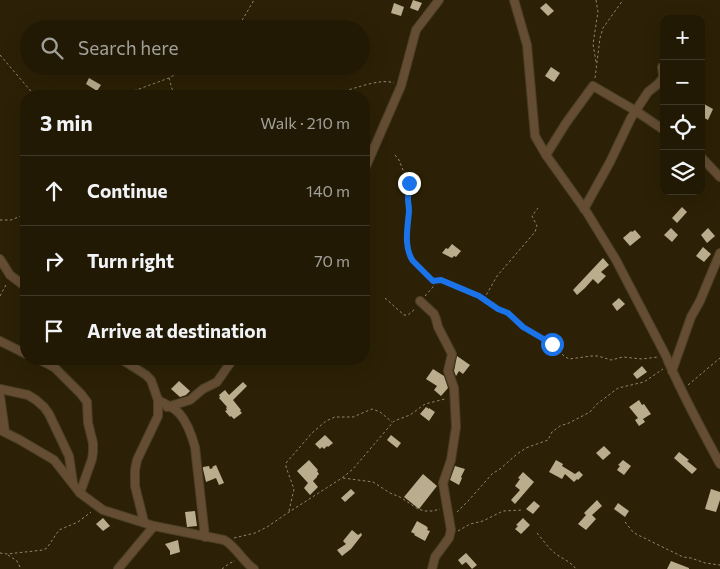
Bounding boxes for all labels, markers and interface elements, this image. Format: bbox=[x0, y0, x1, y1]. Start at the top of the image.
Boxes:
map controls bbox=[660, 15, 705, 195]
button: + bbox=[660, 15, 705, 60]
search box bbox=[20, 20, 370, 75]
icon: search bbox=[38, 34, 66, 62]
text: Search here bbox=[78, 36, 178, 59]
button: − bbox=[660, 60, 705, 105]
button: locate bbox=[660, 105, 705, 150]
text: 3 min bbox=[40, 110, 93, 135]
text: Walk · 210 m bbox=[260, 113, 350, 132]
button: layers bbox=[660, 150, 705, 195]
route end bbox=[398, 172, 421, 195]
icon: ahead bbox=[40, 177, 68, 205]
text: Continue bbox=[87, 179, 167, 202]
text: 140 m bbox=[306, 181, 350, 200]
icon: right bbox=[40, 247, 68, 275]
text: Turn right bbox=[87, 249, 174, 272]
text: 70 m bbox=[314, 251, 350, 270]
icon: arrive bbox=[40, 317, 68, 345]
text: Arrive at destination bbox=[87, 319, 267, 342]
route start bbox=[541, 333, 564, 356]

